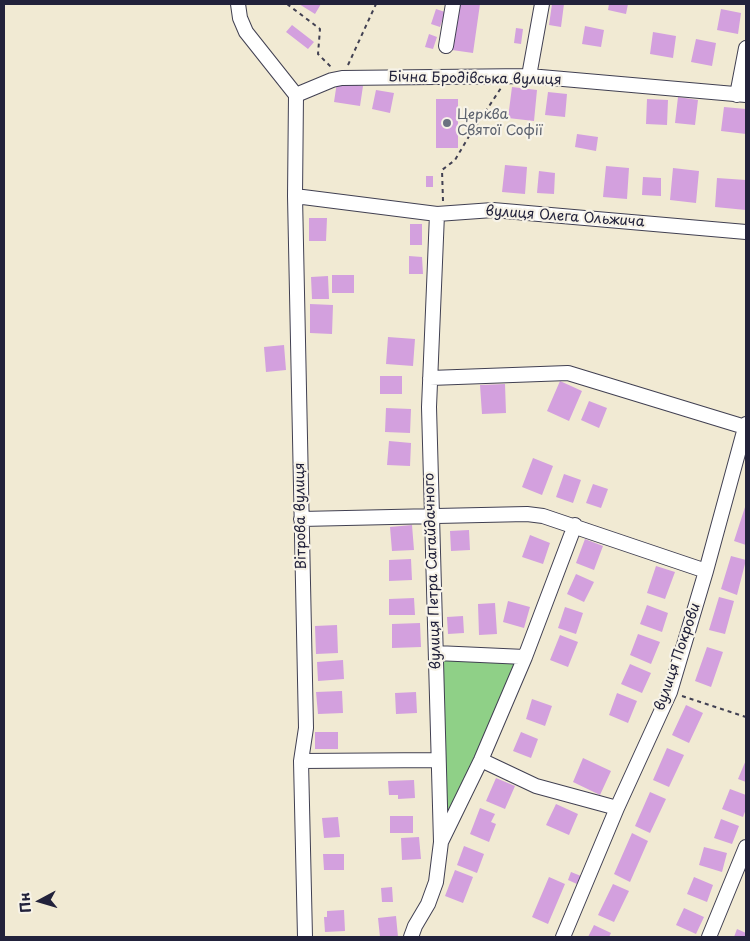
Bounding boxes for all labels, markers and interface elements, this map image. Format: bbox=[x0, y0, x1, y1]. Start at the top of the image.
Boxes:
street label: Бічна Бродівська вулиця bbox=[388, 69, 562, 89]
place label: Церква Святої Софії bbox=[457, 107, 543, 140]
marker: Церква Святої Софії bbox=[441, 117, 453, 129]
street label: вулиця Олега Ольжича bbox=[485, 203, 645, 231]
street label: Вітрова вулиця bbox=[292, 462, 310, 570]
street label: вулиця Петра Сагайдачного bbox=[421, 472, 445, 670]
street label: вулиця Покрови bbox=[652, 601, 704, 713]
north arrow bbox=[15, 876, 65, 926]
text: Пн bbox=[13, 891, 36, 914]

